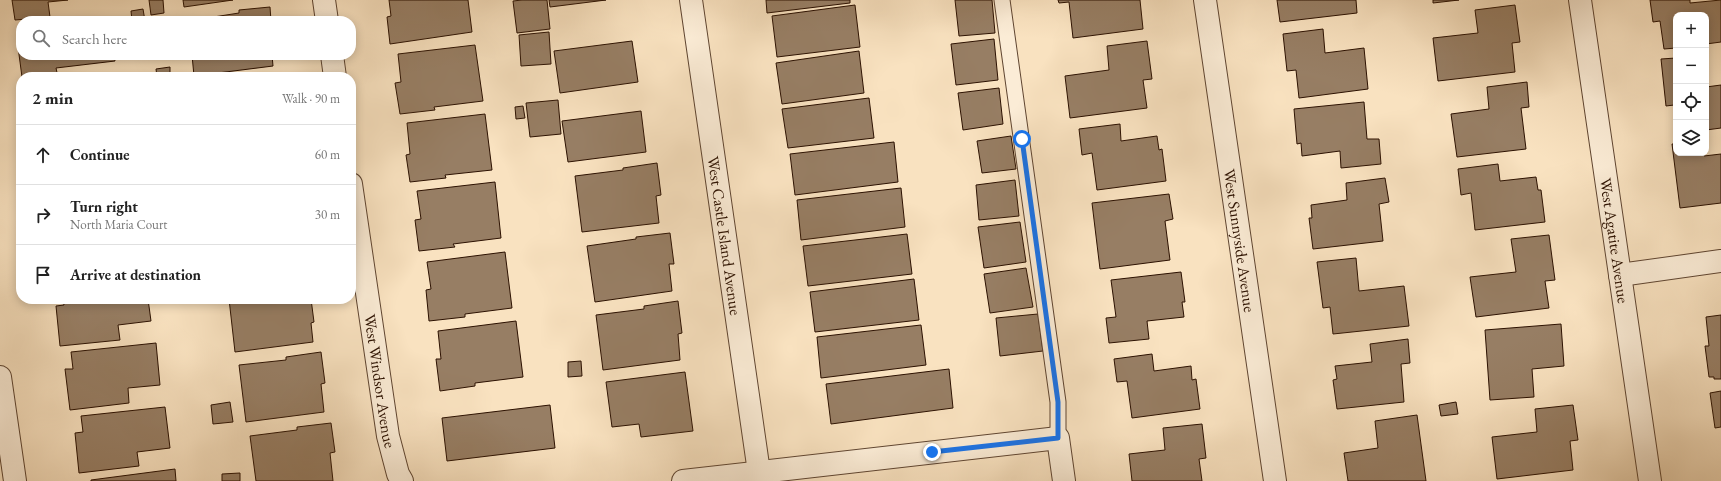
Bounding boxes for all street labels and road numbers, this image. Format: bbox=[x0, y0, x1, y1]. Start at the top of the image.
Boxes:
street label: West Castle Island Avenue bbox=[703, 155, 746, 317]
street label: West Sunnyside Avenue bbox=[1219, 168, 1260, 314]
street label: West Agatite Avenue bbox=[1595, 176, 1634, 305]
street label: West Windsor Avenue bbox=[359, 313, 401, 450]

